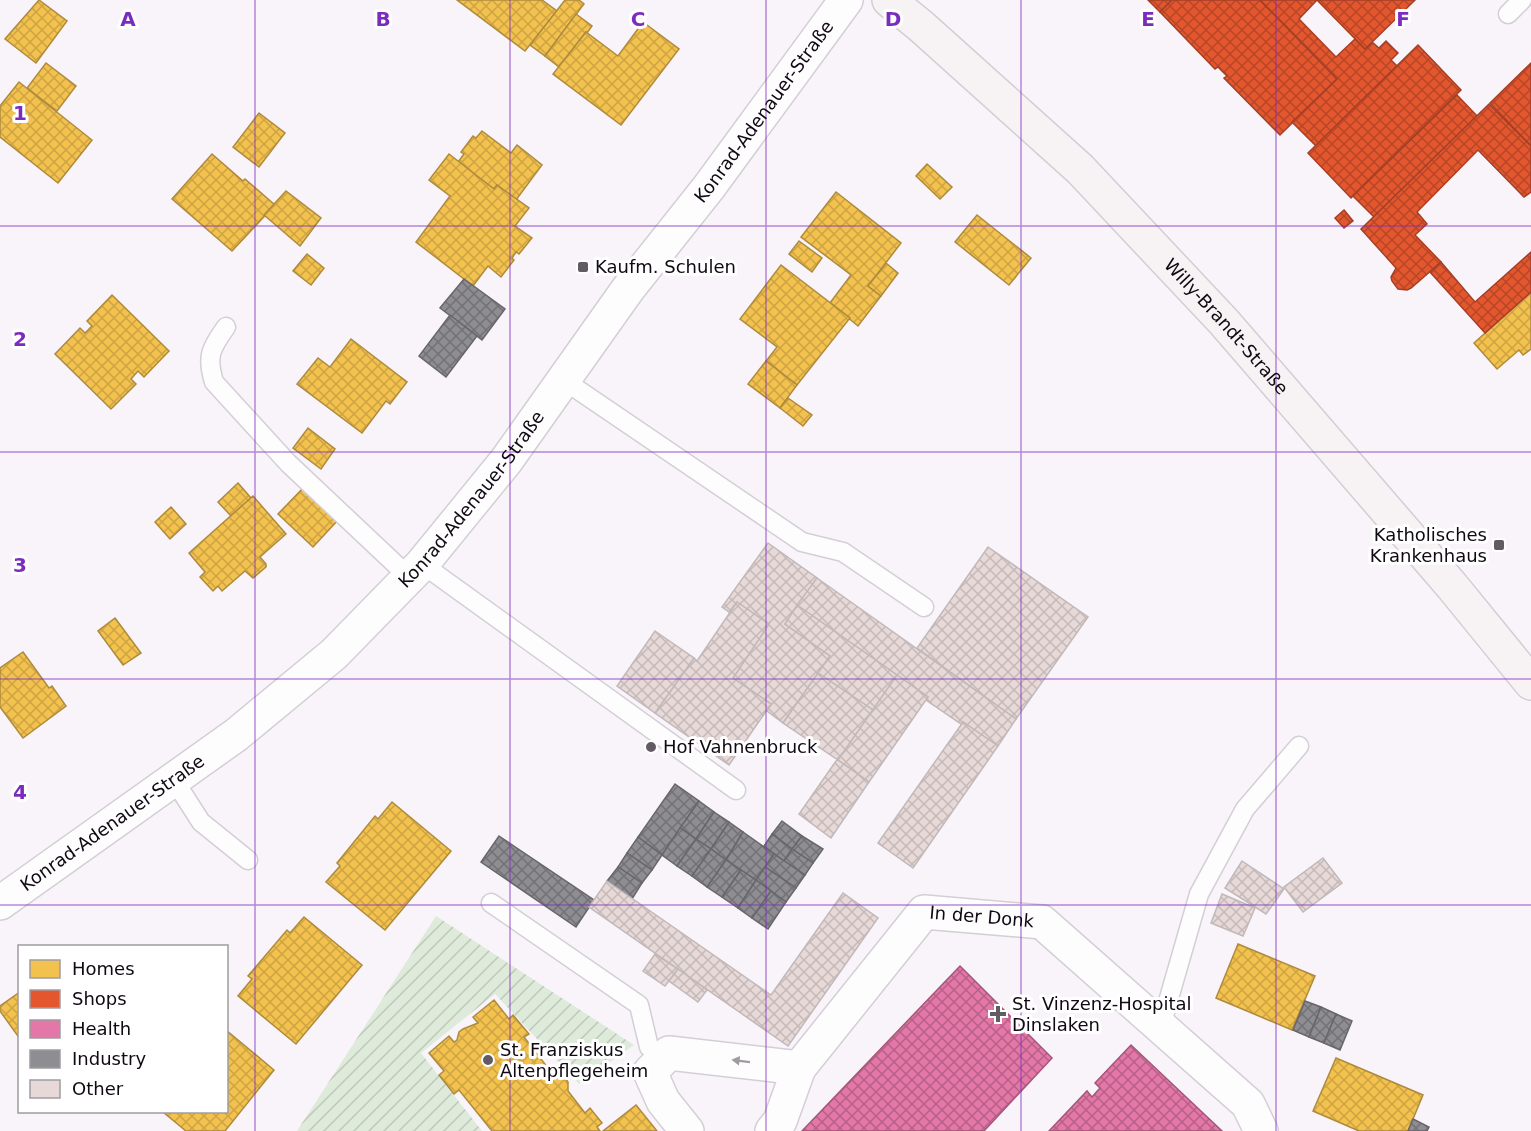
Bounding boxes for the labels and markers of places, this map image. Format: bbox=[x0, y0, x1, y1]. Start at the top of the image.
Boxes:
place label: Kaufm. Schulen bbox=[595, 256, 736, 277]
marker: Kaufm. Schulen bbox=[576, 260, 590, 274]
place label: Katholisches Krankenhaus bbox=[1370, 524, 1487, 566]
marker: Katholisches Krankenhaus bbox=[1492, 538, 1506, 552]
place label: Hof Vahnenbruck bbox=[663, 736, 818, 757]
marker: Hof Vahnenbruck bbox=[644, 740, 658, 754]
place label: St. Vinzenz-Hospital Dinslaken bbox=[1012, 993, 1192, 1035]
marker: St. Vinzenz-Hospital Dinslaken bbox=[989, 1005, 1007, 1023]
place label: St. Franziskus Altenpflegeheim bbox=[500, 1039, 648, 1081]
marker: St. Franziskus Altenpflegeheim bbox=[481, 1053, 495, 1067]

